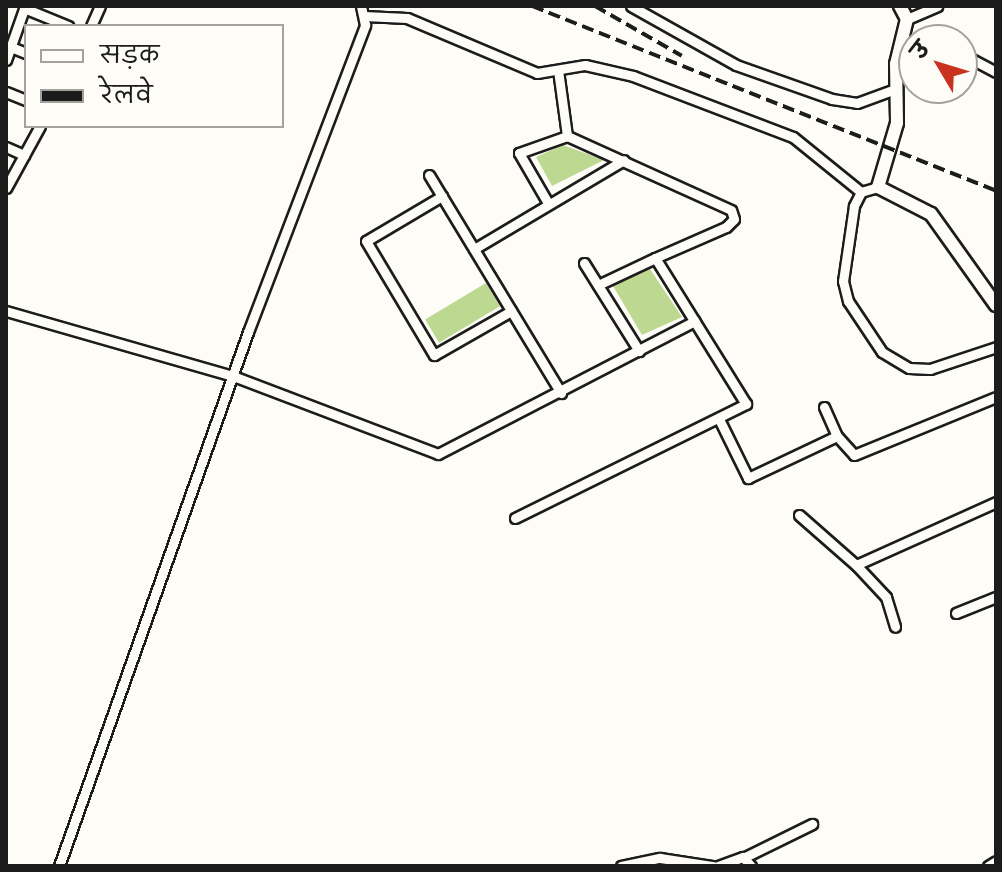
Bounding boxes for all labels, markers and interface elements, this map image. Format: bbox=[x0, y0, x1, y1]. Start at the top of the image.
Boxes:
legend bbox=[24, 24, 284, 128]
north arrow bbox=[898, 24, 978, 104]
text: उ bbox=[905, 36, 935, 64]
text: सड़क bbox=[100, 40, 159, 69]
text: रेलवे bbox=[100, 80, 153, 109]

